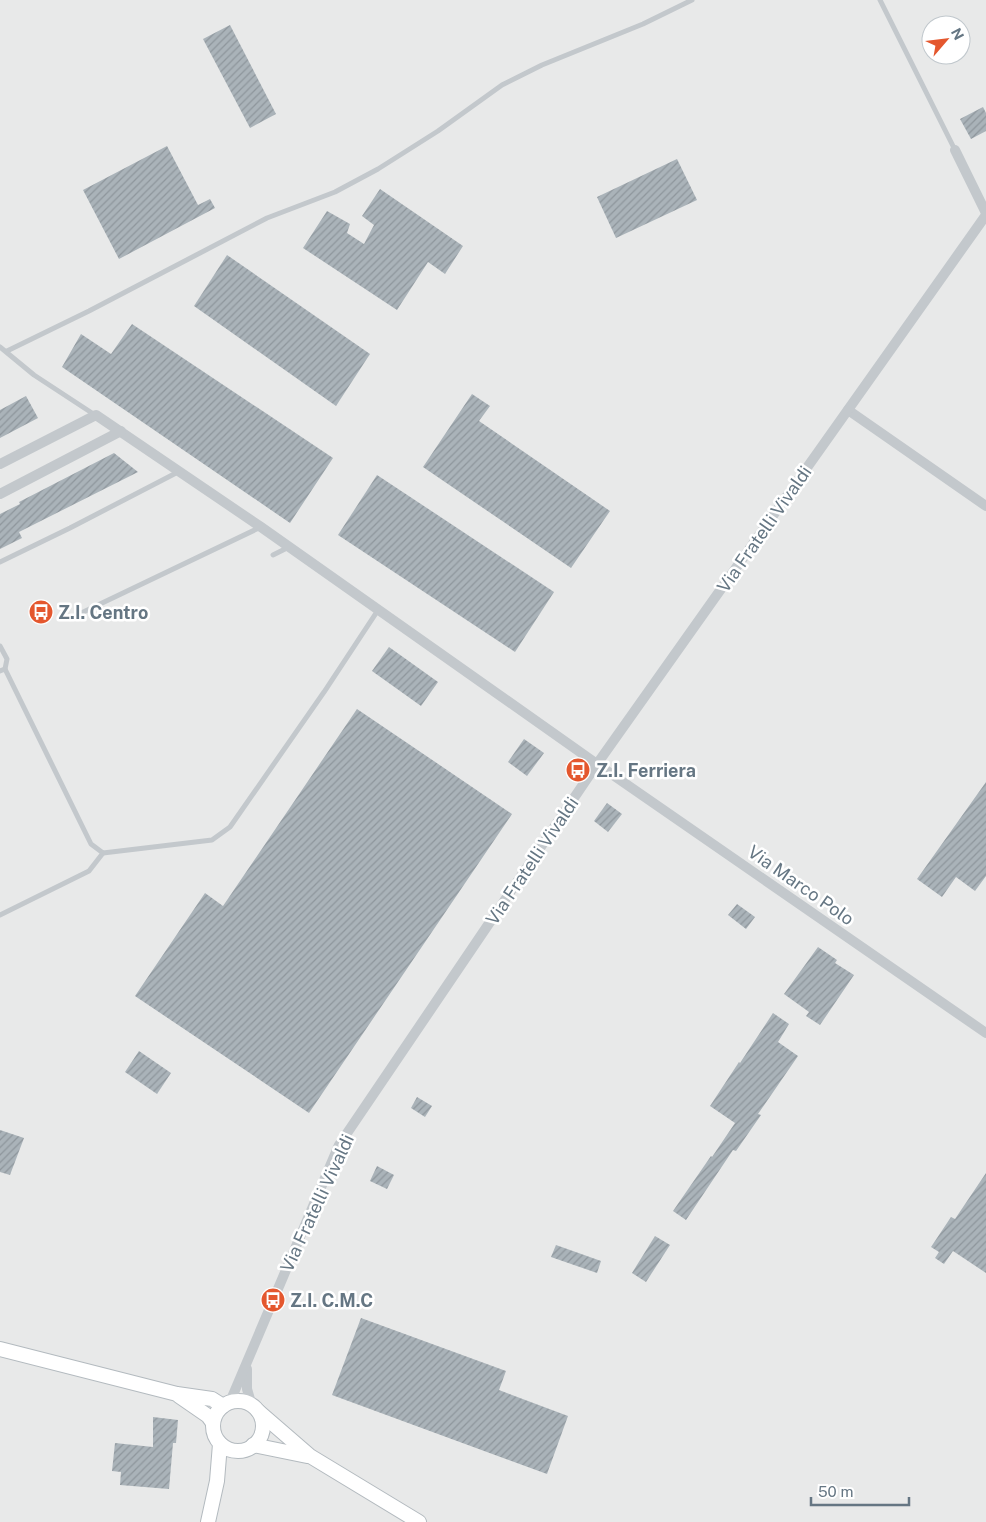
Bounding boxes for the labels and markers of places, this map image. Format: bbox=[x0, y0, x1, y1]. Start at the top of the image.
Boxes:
bus stop icon: Z.I. Centro bbox=[28, 599, 54, 625]
place label: Z.I. Centro bbox=[58, 602, 148, 623]
bus stop icon: Z.I. Ferriera bbox=[565, 757, 591, 783]
place label: Z.I. Ferriera bbox=[596, 760, 696, 781]
bus stop icon: Z.I. C.M.C bbox=[260, 1287, 286, 1313]
place label: Z.I. C.M.C bbox=[290, 1290, 373, 1311]

